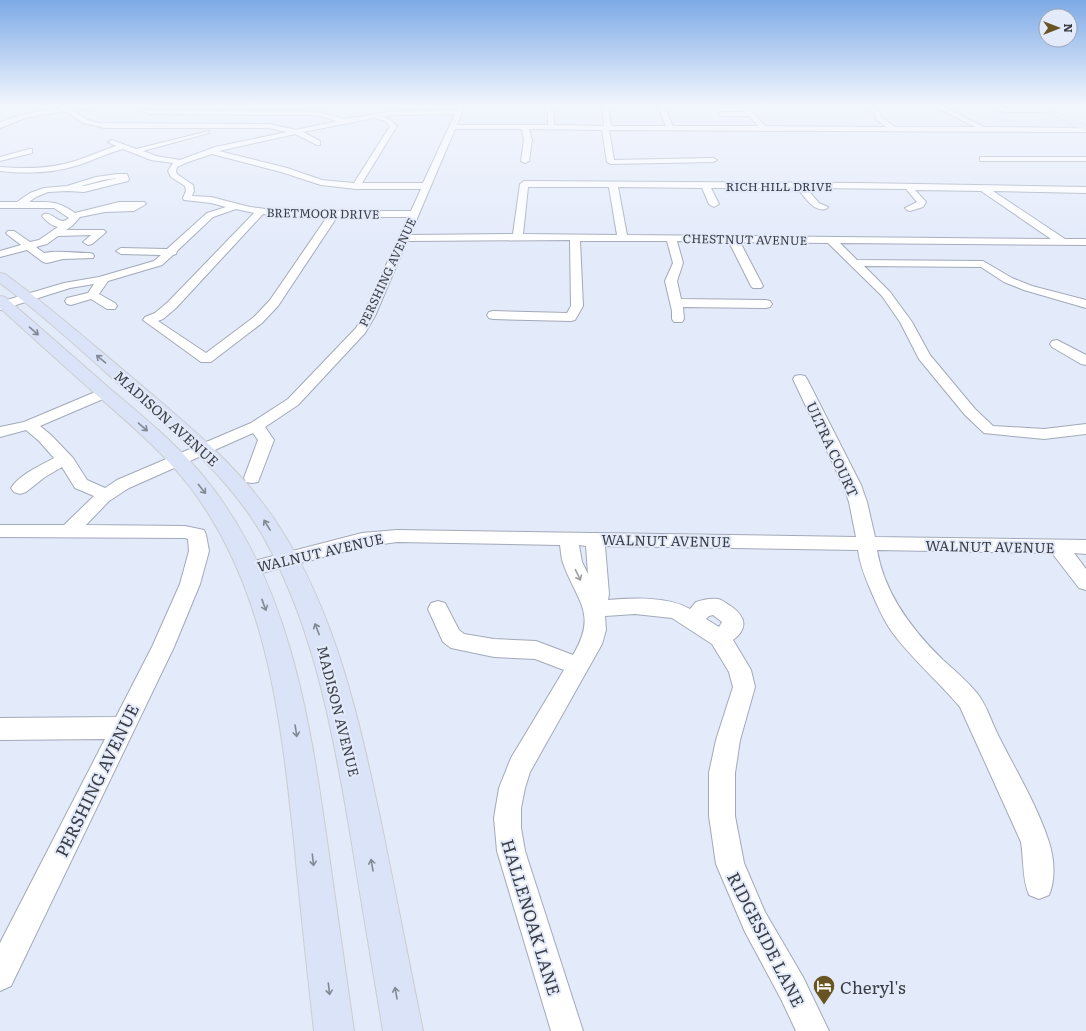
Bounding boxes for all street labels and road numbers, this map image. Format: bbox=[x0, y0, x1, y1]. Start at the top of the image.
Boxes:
street label: RICH HILL DRIVE bbox=[726, 177, 833, 195]
street label: BRETMOOR DRIVE bbox=[266, 203, 380, 223]
street label: PERSHING AVENUE bbox=[354, 214, 420, 329]
street label: CHESTNUT AVENUE bbox=[683, 229, 808, 249]
street label: MADISON AVENUE bbox=[110, 366, 224, 470]
street label: ULTRA COURT bbox=[802, 398, 864, 500]
street label: WALNUT AVENUE bbox=[255, 528, 385, 576]
street label: WALNUT AVENUE bbox=[601, 529, 731, 551]
street label: WALNUT AVENUE bbox=[925, 535, 1055, 557]
street label: MADISON AVENUE bbox=[313, 643, 365, 779]
street label: PERSHING AVENUE bbox=[48, 699, 144, 861]
street label: HALLENOAK LANE bbox=[496, 836, 568, 998]
street label: RIDGESIDE LANE bbox=[722, 867, 812, 1011]

